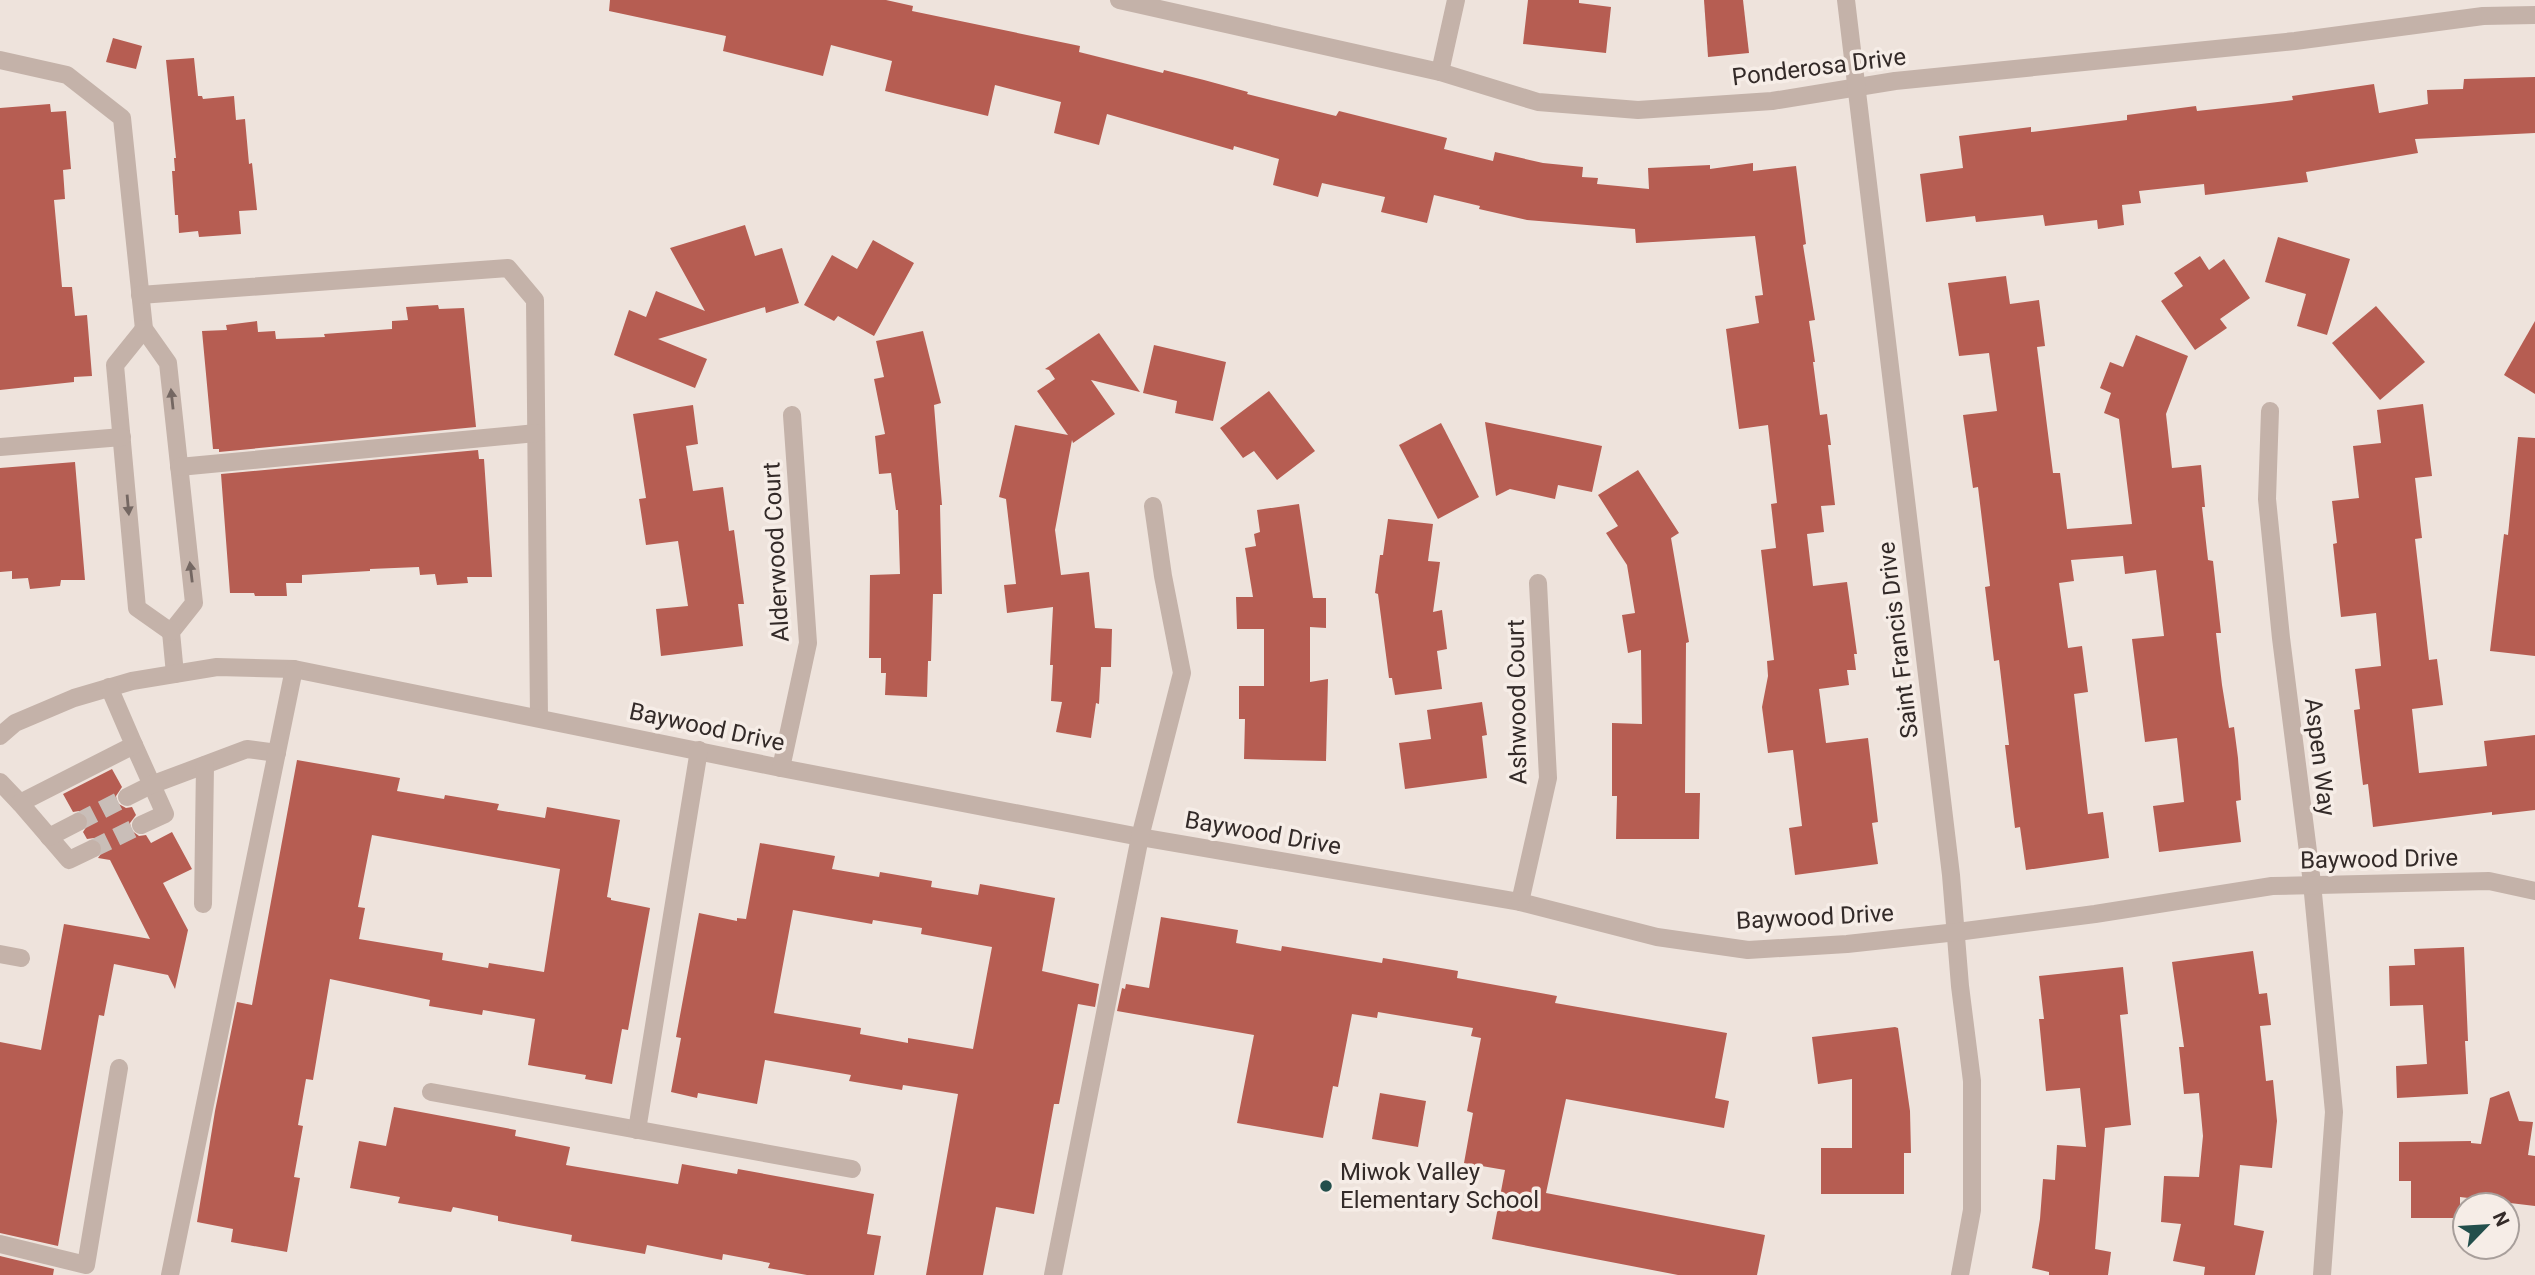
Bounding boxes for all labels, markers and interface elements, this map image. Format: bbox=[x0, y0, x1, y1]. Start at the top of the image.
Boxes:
street label: Ponderosa Drive bbox=[1730, 42, 1908, 92]
one-way arrow bbox=[166, 388, 177, 410]
street label: Alderwood Court bbox=[757, 461, 795, 643]
one-way arrow bbox=[123, 494, 134, 516]
street label: Saint Francis Drive bbox=[1872, 540, 1924, 740]
one-way arrow bbox=[185, 561, 196, 583]
street label: Ashwood Court bbox=[1502, 619, 1532, 785]
street label: Aspen Way bbox=[2299, 696, 2341, 818]
street label: Baywood Drive bbox=[627, 697, 787, 757]
street label: Baywood Drive bbox=[1183, 805, 1343, 861]
street label: Baywood Drive bbox=[2300, 844, 2458, 874]
street label: Baywood Drive bbox=[1735, 899, 1895, 935]
place label: Miwok Valley Elementary School bbox=[1340, 1158, 1539, 1214]
marker: Miwok Valley Elementary School bbox=[1318, 1178, 1334, 1194]
north arrow bbox=[2451, 1191, 2521, 1261]
text: N bbox=[2488, 1208, 2514, 1230]

